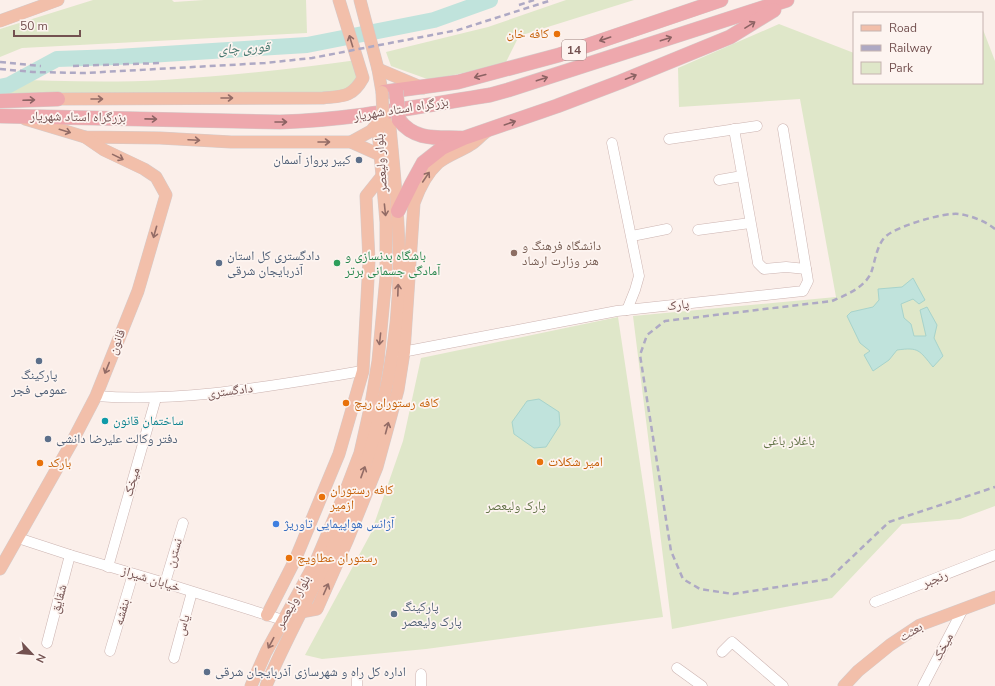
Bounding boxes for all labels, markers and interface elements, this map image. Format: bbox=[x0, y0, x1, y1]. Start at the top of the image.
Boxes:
scale bar bbox=[14, 12, 80, 38]
legend bbox=[853, 12, 983, 84]
text: 50 m bbox=[20, 18, 48, 34]
one-way arrow bbox=[744, 20, 756, 28]
text: Road bbox=[889, 20, 917, 36]
place label: کافه خان bbox=[506, 25, 550, 43]
marker: کافه خان bbox=[552, 29, 562, 39]
one-way arrow bbox=[660, 34, 672, 42]
one-way arrow bbox=[347, 35, 354, 48]
one-way arrow bbox=[598, 36, 611, 43]
water label: قوری چای bbox=[218, 37, 272, 59]
road number: 14 bbox=[562, 40, 586, 60]
text: Railway bbox=[889, 40, 933, 56]
text: Park bbox=[889, 60, 914, 76]
one-way arrow bbox=[474, 73, 487, 80]
one-way arrow bbox=[625, 73, 637, 81]
one-way arrow bbox=[536, 75, 549, 82]
street label: بزرگراه استاد شهریار bbox=[351, 93, 450, 126]
one-way arrow bbox=[220, 94, 233, 102]
one-way arrow bbox=[90, 95, 103, 103]
one-way arrow bbox=[22, 96, 35, 103]
street label: بزرگراه استاد شهریار bbox=[29, 107, 126, 127]
one-way arrow bbox=[144, 115, 157, 123]
one-way arrow bbox=[274, 118, 287, 126]
one-way arrow bbox=[503, 118, 515, 126]
one-way arrow bbox=[58, 128, 71, 135]
street label: بلوار ولیعصر bbox=[370, 133, 392, 194]
one-way arrow bbox=[187, 136, 200, 143]
one-way arrow bbox=[317, 138, 330, 146]
place label: کبیر پرواز آسمان bbox=[273, 151, 352, 169]
one-way arrow bbox=[112, 154, 124, 161]
marker: کبیر پرواز آسمان bbox=[354, 155, 364, 165]
one-way arrow bbox=[422, 172, 431, 183]
one-way arrow bbox=[381, 203, 389, 216]
one-way arrow bbox=[151, 225, 158, 238]
place label: دانشگاه فرهنگ و هنر وزارت ارشاد bbox=[522, 237, 601, 270]
place label: دادگستری کل استان آذربایجان شرقی bbox=[227, 247, 320, 280]
place label: باشگاه بدنسازی و آمادگی جسمانی برتر bbox=[344, 247, 441, 280]
marker: دانشگاه فرهنگ و هنر وزارت ارشاد bbox=[509, 248, 519, 258]
marker: دادگستری کل استان آذربایجان شرقی bbox=[214, 258, 224, 268]
marker: باشگاه بدنسازی و آمادگی جسمانی برتر bbox=[332, 258, 342, 268]
one-way arrow bbox=[394, 284, 402, 297]
street label: پارک bbox=[666, 295, 690, 315]
street label: قانون bbox=[104, 327, 130, 357]
one-way arrow bbox=[377, 332, 384, 345]
marker: پارکینگ عمومی فجر bbox=[34, 356, 44, 366]
one-way arrow bbox=[103, 361, 110, 373]
place label: پارکینگ عمومی فجر bbox=[10, 366, 67, 399]
street label: دادگستری bbox=[206, 379, 254, 403]
place label: کافه رستوران ریچ bbox=[354, 394, 440, 412]
marker: کافه رستوران ریچ bbox=[341, 398, 351, 408]
place label: ساختمان قانون bbox=[113, 412, 183, 430]
marker: ساختمان قانون bbox=[100, 416, 110, 426]
one-way arrow bbox=[384, 422, 392, 435]
place label: دفتر وکالت علیرضا دانشی bbox=[56, 430, 178, 448]
park label: باغلار باغی bbox=[763, 432, 815, 450]
marker: دفتر وکالت علیرضا دانشی bbox=[43, 434, 53, 444]
place label: امیر شکلات bbox=[548, 453, 603, 471]
place label: بارکد bbox=[48, 454, 71, 472]
marker: امیر شکلات bbox=[535, 457, 545, 467]
marker: بارکد bbox=[35, 458, 45, 468]
street label: میخک bbox=[119, 465, 145, 499]
one-way arrow bbox=[359, 467, 367, 479]
place label: کافه رستوران ازمیر bbox=[329, 481, 394, 514]
marker: کافه رستوران ازمیر bbox=[317, 492, 327, 502]
park label: پارک ولیعصر bbox=[485, 497, 546, 515]
place label: آژانس هواپیمایی تاوریژ bbox=[283, 515, 395, 533]
marker: آژانس هواپیمایی تاوریژ bbox=[271, 519, 281, 529]
street label: نسترن bbox=[161, 536, 187, 570]
place label: رستوران عطاویچ bbox=[297, 549, 378, 567]
marker: رستوران عطاویچ bbox=[284, 553, 294, 563]
street label: خیابان شیراز bbox=[118, 561, 183, 596]
street label: رنجبر bbox=[919, 566, 951, 593]
street label: بلوار ولیعصر bbox=[270, 572, 315, 633]
street label: شقایق bbox=[46, 582, 72, 616]
one-way arrow bbox=[323, 583, 330, 595]
street label: بنفشه bbox=[110, 597, 134, 627]
place label: پارکینگ پارک ولیعصر bbox=[401, 598, 462, 631]
marker: پارکینگ پارک ولیعصر bbox=[389, 609, 399, 619]
street label: یاس bbox=[171, 612, 195, 638]
street label: بعثت bbox=[896, 618, 926, 646]
street label: میخک bbox=[928, 630, 958, 664]
north arrow bbox=[12, 634, 52, 674]
one-way arrow bbox=[267, 637, 274, 649]
text: N bbox=[32, 651, 49, 665]
place label: اداره کل راه و شهرسازی آذربایجان شرقی bbox=[215, 663, 406, 681]
marker: اداره کل راه و شهرسازی آذربایجان شرقی bbox=[202, 667, 212, 677]

